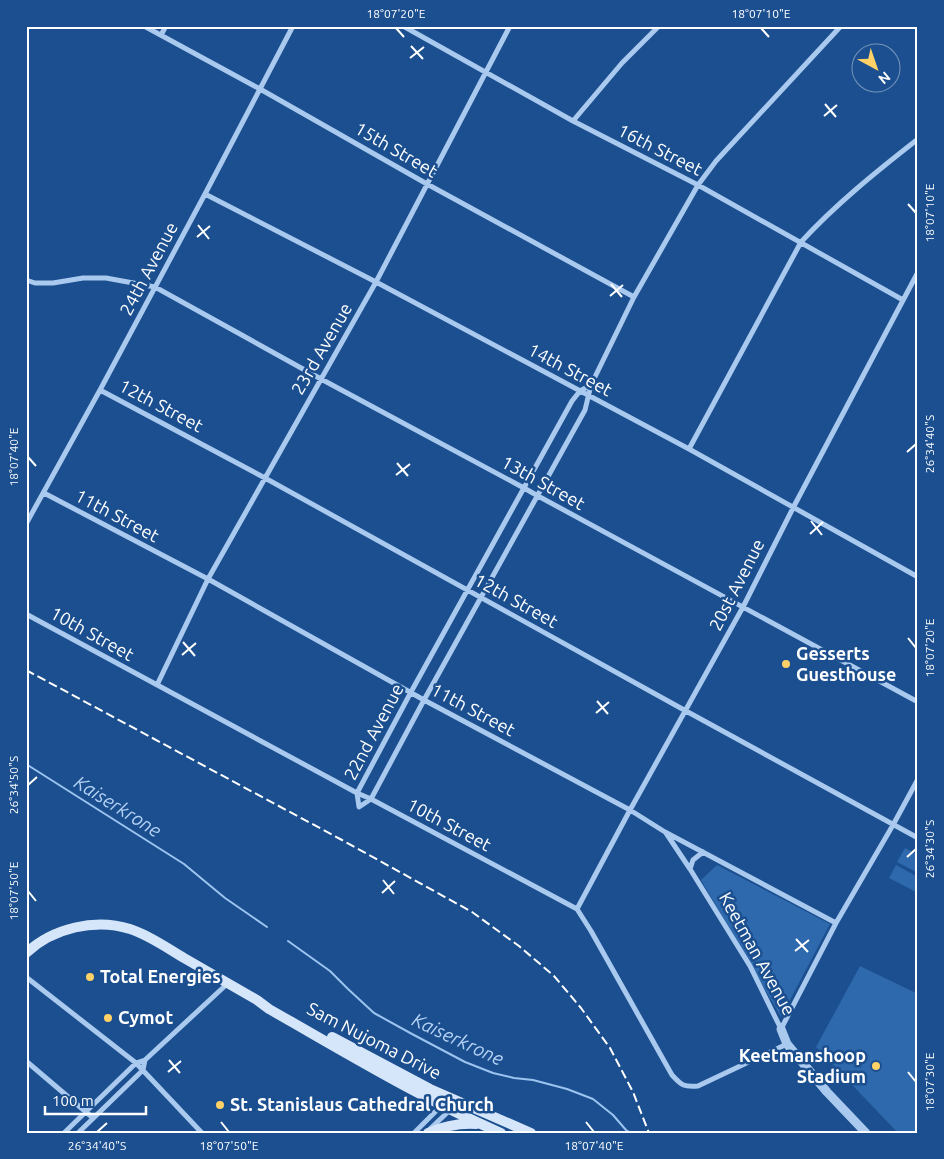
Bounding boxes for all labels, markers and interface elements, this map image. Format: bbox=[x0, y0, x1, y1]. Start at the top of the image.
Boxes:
text: 18°07'20"E bbox=[367, 7, 426, 20]
text: 18°07'10"E bbox=[732, 7, 791, 20]
north arrow bbox=[852, 42, 902, 92]
text: N bbox=[875, 68, 894, 87]
street label: 15th Street bbox=[352, 117, 441, 181]
street label: 16th Street bbox=[615, 119, 706, 179]
text: 18°07'10"E bbox=[923, 183, 936, 242]
street label: 24th Avenue bbox=[115, 219, 181, 318]
street label: 23rd Avenue bbox=[287, 299, 355, 398]
street label: 14th Street bbox=[525, 339, 616, 400]
street label: 12th Street bbox=[116, 375, 207, 436]
text: 26°34'40"S bbox=[923, 415, 936, 473]
text: 18°07'40"E bbox=[7, 427, 20, 486]
street label: 13th Street bbox=[498, 451, 589, 513]
street label: 11th Street bbox=[72, 485, 163, 546]
street label: 20st Avenue bbox=[705, 535, 768, 634]
street label: 12th Street bbox=[471, 569, 562, 631]
street label: 10th Street bbox=[47, 602, 138, 664]
text: 18°07'20"E bbox=[923, 618, 936, 677]
place label: Gesserts Guesthouse bbox=[796, 643, 896, 684]
marker: Gesserts Guesthouse bbox=[780, 658, 792, 670]
street label: 11th Street bbox=[428, 679, 519, 740]
street label: 22nd Avenue bbox=[339, 680, 407, 783]
text: 26°34'50"S bbox=[7, 756, 20, 814]
water label: Kaiserkrone bbox=[70, 771, 166, 842]
street label: 10th Street bbox=[404, 794, 495, 855]
text: 26°34'30"S bbox=[923, 820, 936, 878]
text: 18°07'50"E bbox=[7, 861, 20, 920]
street label: Keetman Avenue bbox=[716, 889, 800, 1019]
place label: Total Energies bbox=[100, 966, 221, 986]
marker: Total Energies bbox=[84, 971, 96, 983]
street label: Sam Nujoma Drive bbox=[304, 998, 445, 1083]
place label: Cymot bbox=[118, 1007, 173, 1027]
water label: Kaiserkrone bbox=[409, 1008, 508, 1070]
marker: Cymot bbox=[102, 1012, 114, 1024]
place label: Keetmanshoop Stadium bbox=[739, 1045, 866, 1086]
text: 18°07'30"E bbox=[923, 1052, 936, 1111]
marker: Keetmanshoop Stadium bbox=[870, 1060, 882, 1072]
scale bar bbox=[45, 1084, 146, 1116]
text: 100 m bbox=[52, 1092, 94, 1109]
place label: St. Stanislaus Cathedral Church bbox=[230, 1094, 494, 1114]
marker: St. Stanislaus Cathedral Church bbox=[214, 1099, 226, 1111]
text: 26°34'40"S bbox=[68, 1139, 126, 1152]
text: 18°07'50"E bbox=[200, 1139, 259, 1152]
text: 18°07'40"E bbox=[565, 1139, 624, 1152]

